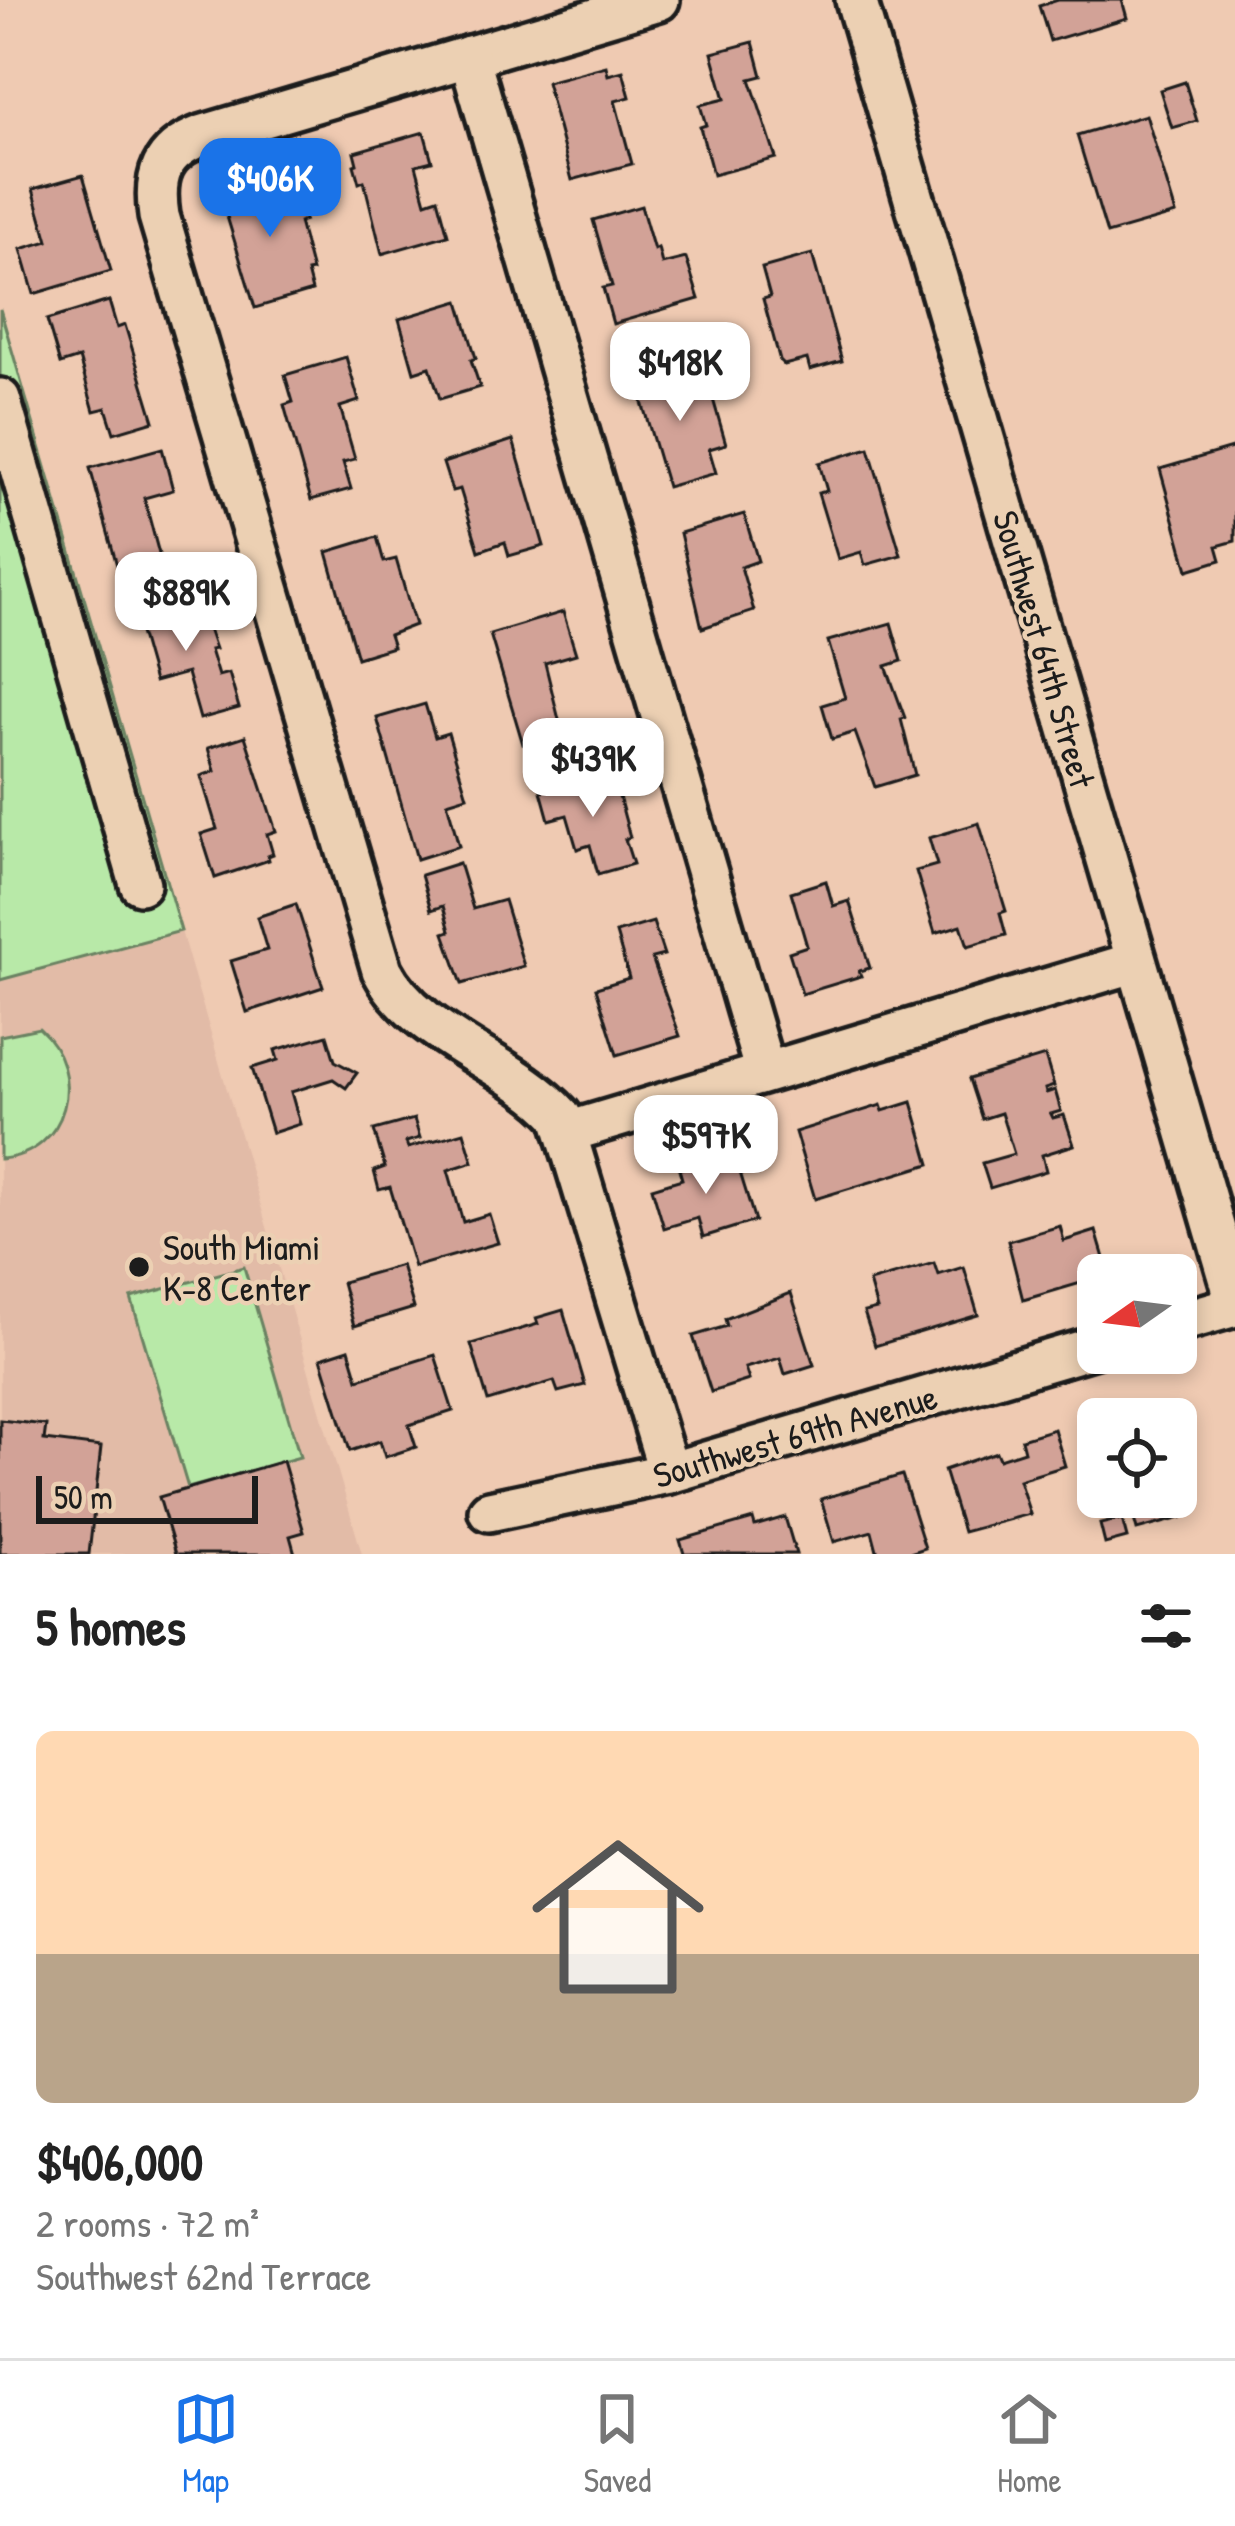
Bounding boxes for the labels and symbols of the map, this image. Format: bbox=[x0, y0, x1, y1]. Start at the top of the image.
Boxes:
pin: $406K bbox=[186, 138, 354, 240]
pin: $418K bbox=[596, 322, 764, 424]
street label: Southwest 64th Street bbox=[982, 505, 1108, 794]
pin: $889K bbox=[102, 552, 270, 654]
pin: $439K bbox=[509, 718, 677, 820]
pin: $597K bbox=[622, 1095, 790, 1197]
place label: South Miami K-8 Center bbox=[163, 1222, 320, 1312]
marker: South Miami K-8 Center bbox=[126, 1254, 152, 1280]
north arrow bbox=[1077, 1254, 1197, 1374]
street label: Southwest 69th Avenue bbox=[647, 1371, 943, 1499]
scale bar bbox=[36, 1470, 258, 1523]

